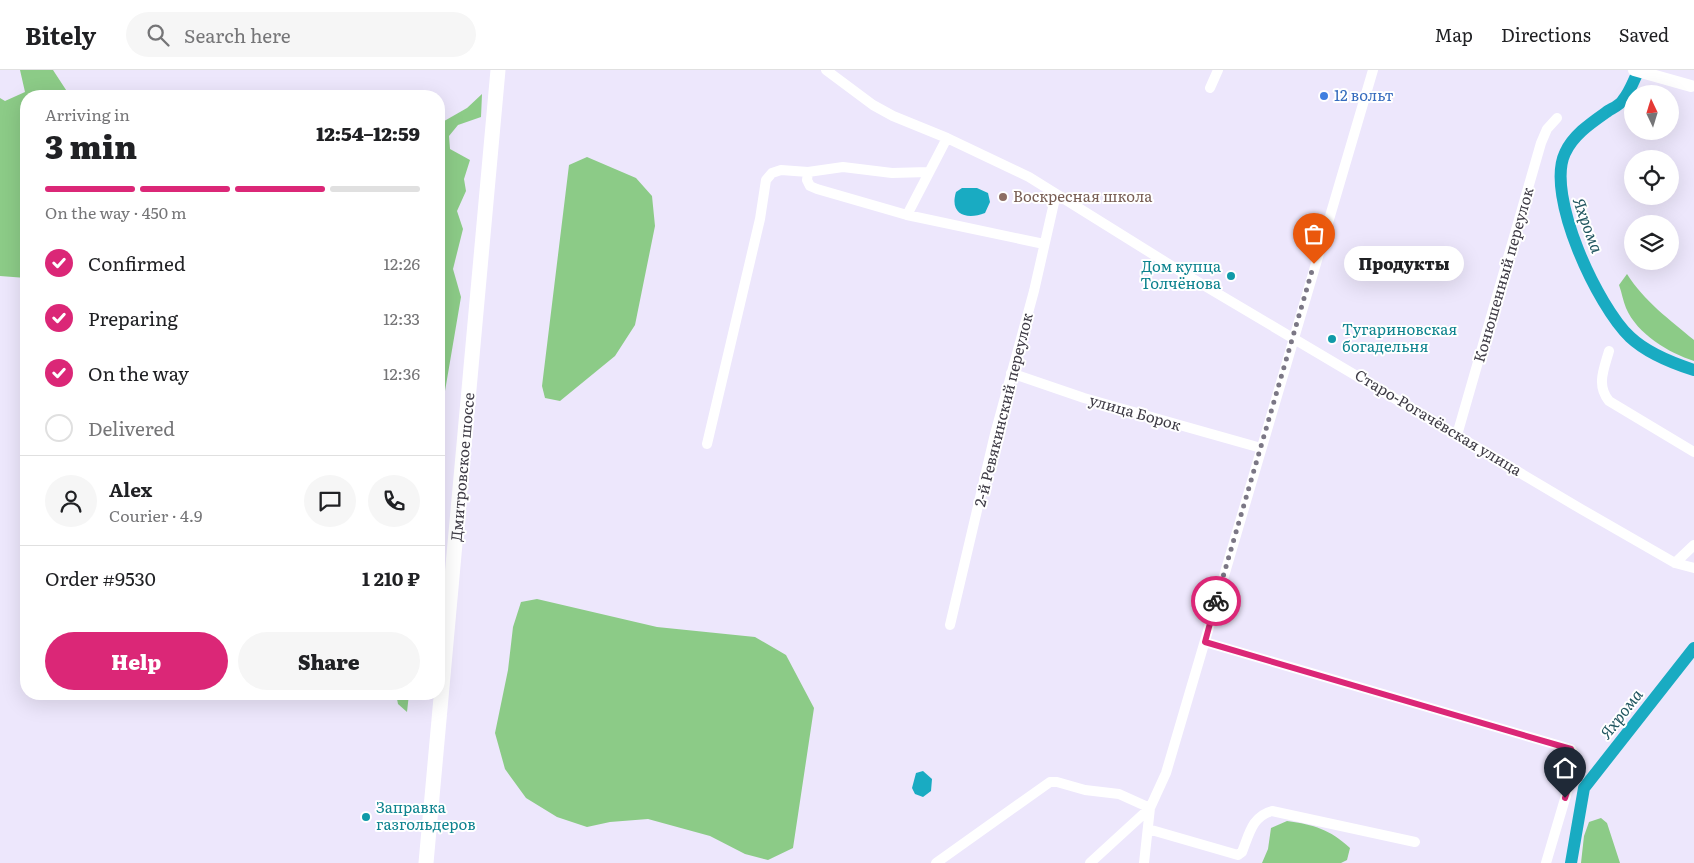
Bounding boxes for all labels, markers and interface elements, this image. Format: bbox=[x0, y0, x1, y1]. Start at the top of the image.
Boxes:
search box bbox=[126, 12, 476, 57]
text: Bitely bbox=[25, 17, 96, 52]
icon: search bbox=[144, 21, 172, 49]
text: Search here bbox=[184, 21, 291, 49]
text: Map bbox=[1435, 21, 1473, 48]
text: Directions bbox=[1501, 21, 1591, 48]
text: Saved bbox=[1619, 21, 1669, 48]
place label: 12 вольт bbox=[1334, 83, 1394, 106]
north arrow bbox=[1624, 85, 1679, 140]
map controls bbox=[1624, 85, 1679, 270]
marker: 12 вольт bbox=[1318, 90, 1330, 102]
text: Arriving in bbox=[45, 102, 130, 126]
text: 12:54–12:59 bbox=[316, 119, 420, 147]
text: 3 min bbox=[45, 121, 137, 169]
button: locate bbox=[1624, 150, 1679, 205]
place label: Воскресная школа bbox=[1013, 184, 1153, 207]
street label: Конюшенный переулок bbox=[1467, 184, 1539, 365]
marker: Воскресная школа bbox=[997, 191, 1009, 203]
water label: Яхрома bbox=[1568, 193, 1610, 257]
text: On the way · 450 m bbox=[45, 200, 187, 224]
pin bbox=[1293, 213, 1335, 264]
button: layers bbox=[1624, 215, 1679, 270]
icon: bag bbox=[1300, 220, 1328, 248]
callout: Продукты bbox=[1344, 246, 1464, 282]
icon: check bbox=[45, 249, 73, 277]
text: Confirmed bbox=[88, 249, 186, 277]
text: 12:26 bbox=[384, 251, 420, 275]
text: Продукты bbox=[1359, 251, 1449, 275]
place label: Дом купца Толчёнова bbox=[1140, 254, 1222, 294]
marker: Дом купца Толчёнова bbox=[1225, 270, 1237, 282]
icon: check bbox=[45, 304, 73, 332]
text: Preparing bbox=[88, 304, 178, 332]
text: 12:33 bbox=[383, 306, 420, 330]
street label: 2-й Ревякинский переулок bbox=[967, 310, 1038, 509]
place label: Тугариновская богадельня bbox=[1342, 317, 1457, 357]
marker: Тугариновская богадельня bbox=[1326, 333, 1338, 345]
icon: check bbox=[45, 359, 73, 387]
text: On the way bbox=[88, 359, 189, 387]
text: 12:36 bbox=[383, 361, 420, 385]
street label: Старо-Рогачёвская улица bbox=[1351, 363, 1527, 481]
street label: улица Борок bbox=[1087, 387, 1184, 436]
street label: Дмитровское шоссе bbox=[444, 391, 479, 542]
text: Delivered bbox=[88, 414, 175, 442]
button: person bbox=[45, 475, 97, 527]
text: Alex bbox=[109, 475, 152, 503]
button: chat bbox=[304, 475, 356, 527]
button: phone bbox=[368, 475, 420, 527]
text: Courier · 4.9 bbox=[109, 503, 202, 527]
text: Order #9530 bbox=[45, 564, 156, 592]
text: 1 210 ₽ bbox=[362, 564, 420, 592]
courier bbox=[1191, 576, 1241, 626]
icon: bike bbox=[1202, 587, 1230, 615]
button: Help bbox=[45, 632, 228, 690]
button: Share bbox=[238, 632, 420, 690]
water label: Яхрома bbox=[1593, 682, 1648, 744]
pin bbox=[1544, 747, 1586, 798]
icon: home bbox=[1551, 754, 1579, 782]
place label: Заправка газгольдеров bbox=[376, 795, 476, 835]
marker: Заправка газгольдеров bbox=[360, 811, 372, 823]

